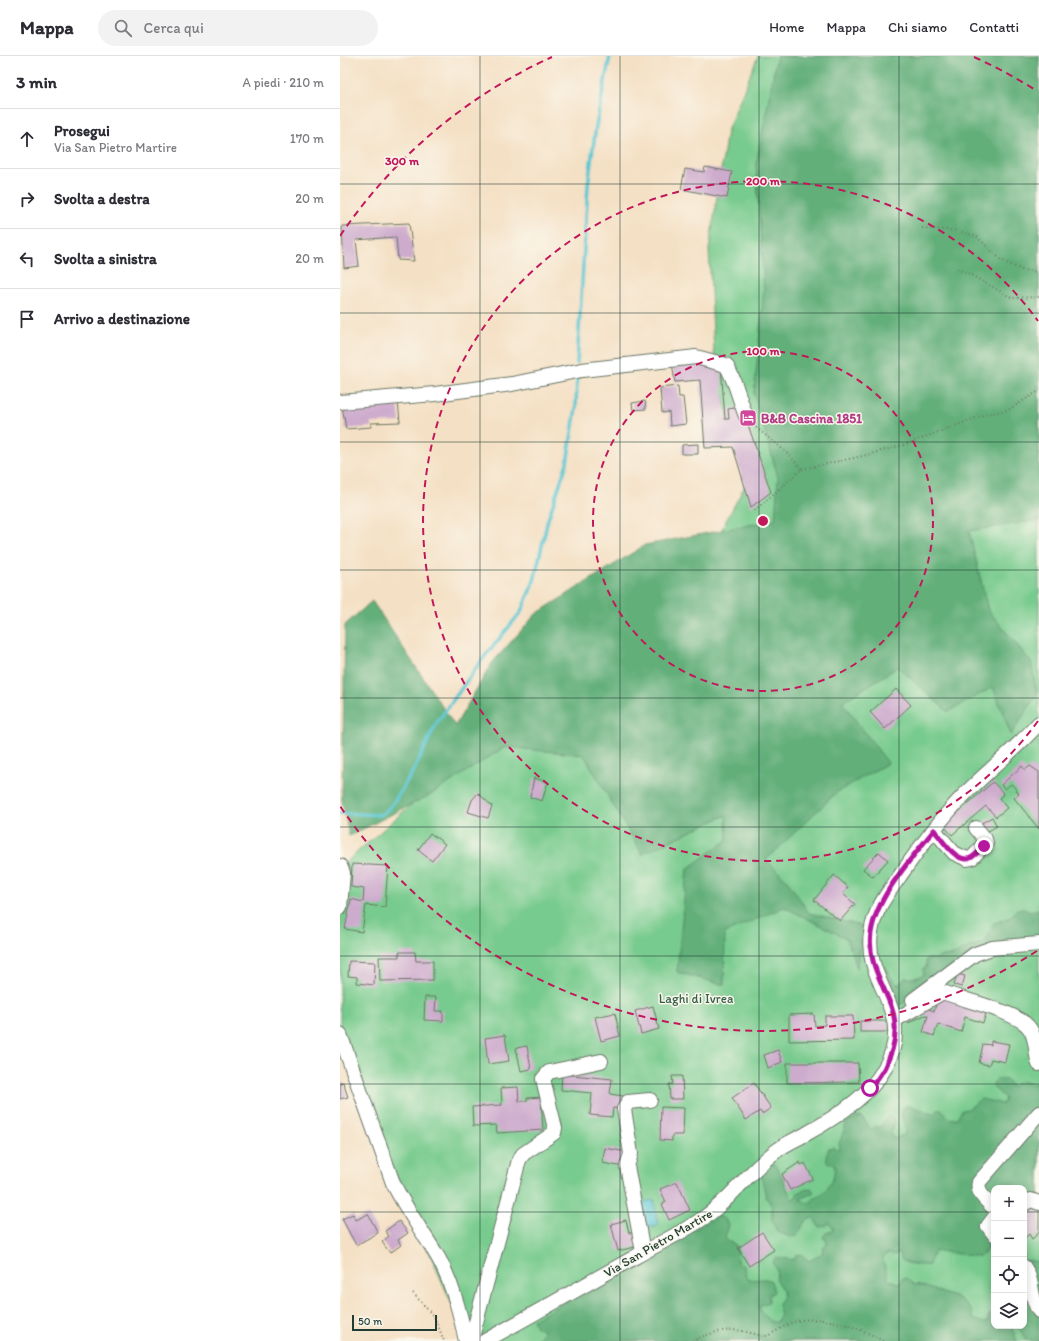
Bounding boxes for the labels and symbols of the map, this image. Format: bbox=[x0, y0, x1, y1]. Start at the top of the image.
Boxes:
text: 300 m bbox=[385, 154, 420, 168]
text: 200 m bbox=[746, 174, 781, 188]
text: 100 m bbox=[746, 344, 780, 358]
hotel icon: B&B Cascina 1851 bbox=[738, 408, 758, 428]
place label: B&B Cascina 1851 bbox=[761, 411, 862, 426]
centre of rings bbox=[756, 514, 770, 528]
route end bbox=[975, 837, 993, 855]
park label: Laghi di Ivrea bbox=[659, 991, 734, 1006]
route start bbox=[861, 1079, 879, 1097]
street label: Via San Pietro Martire bbox=[601, 1206, 715, 1280]
scale bar bbox=[352, 1313, 437, 1332]

